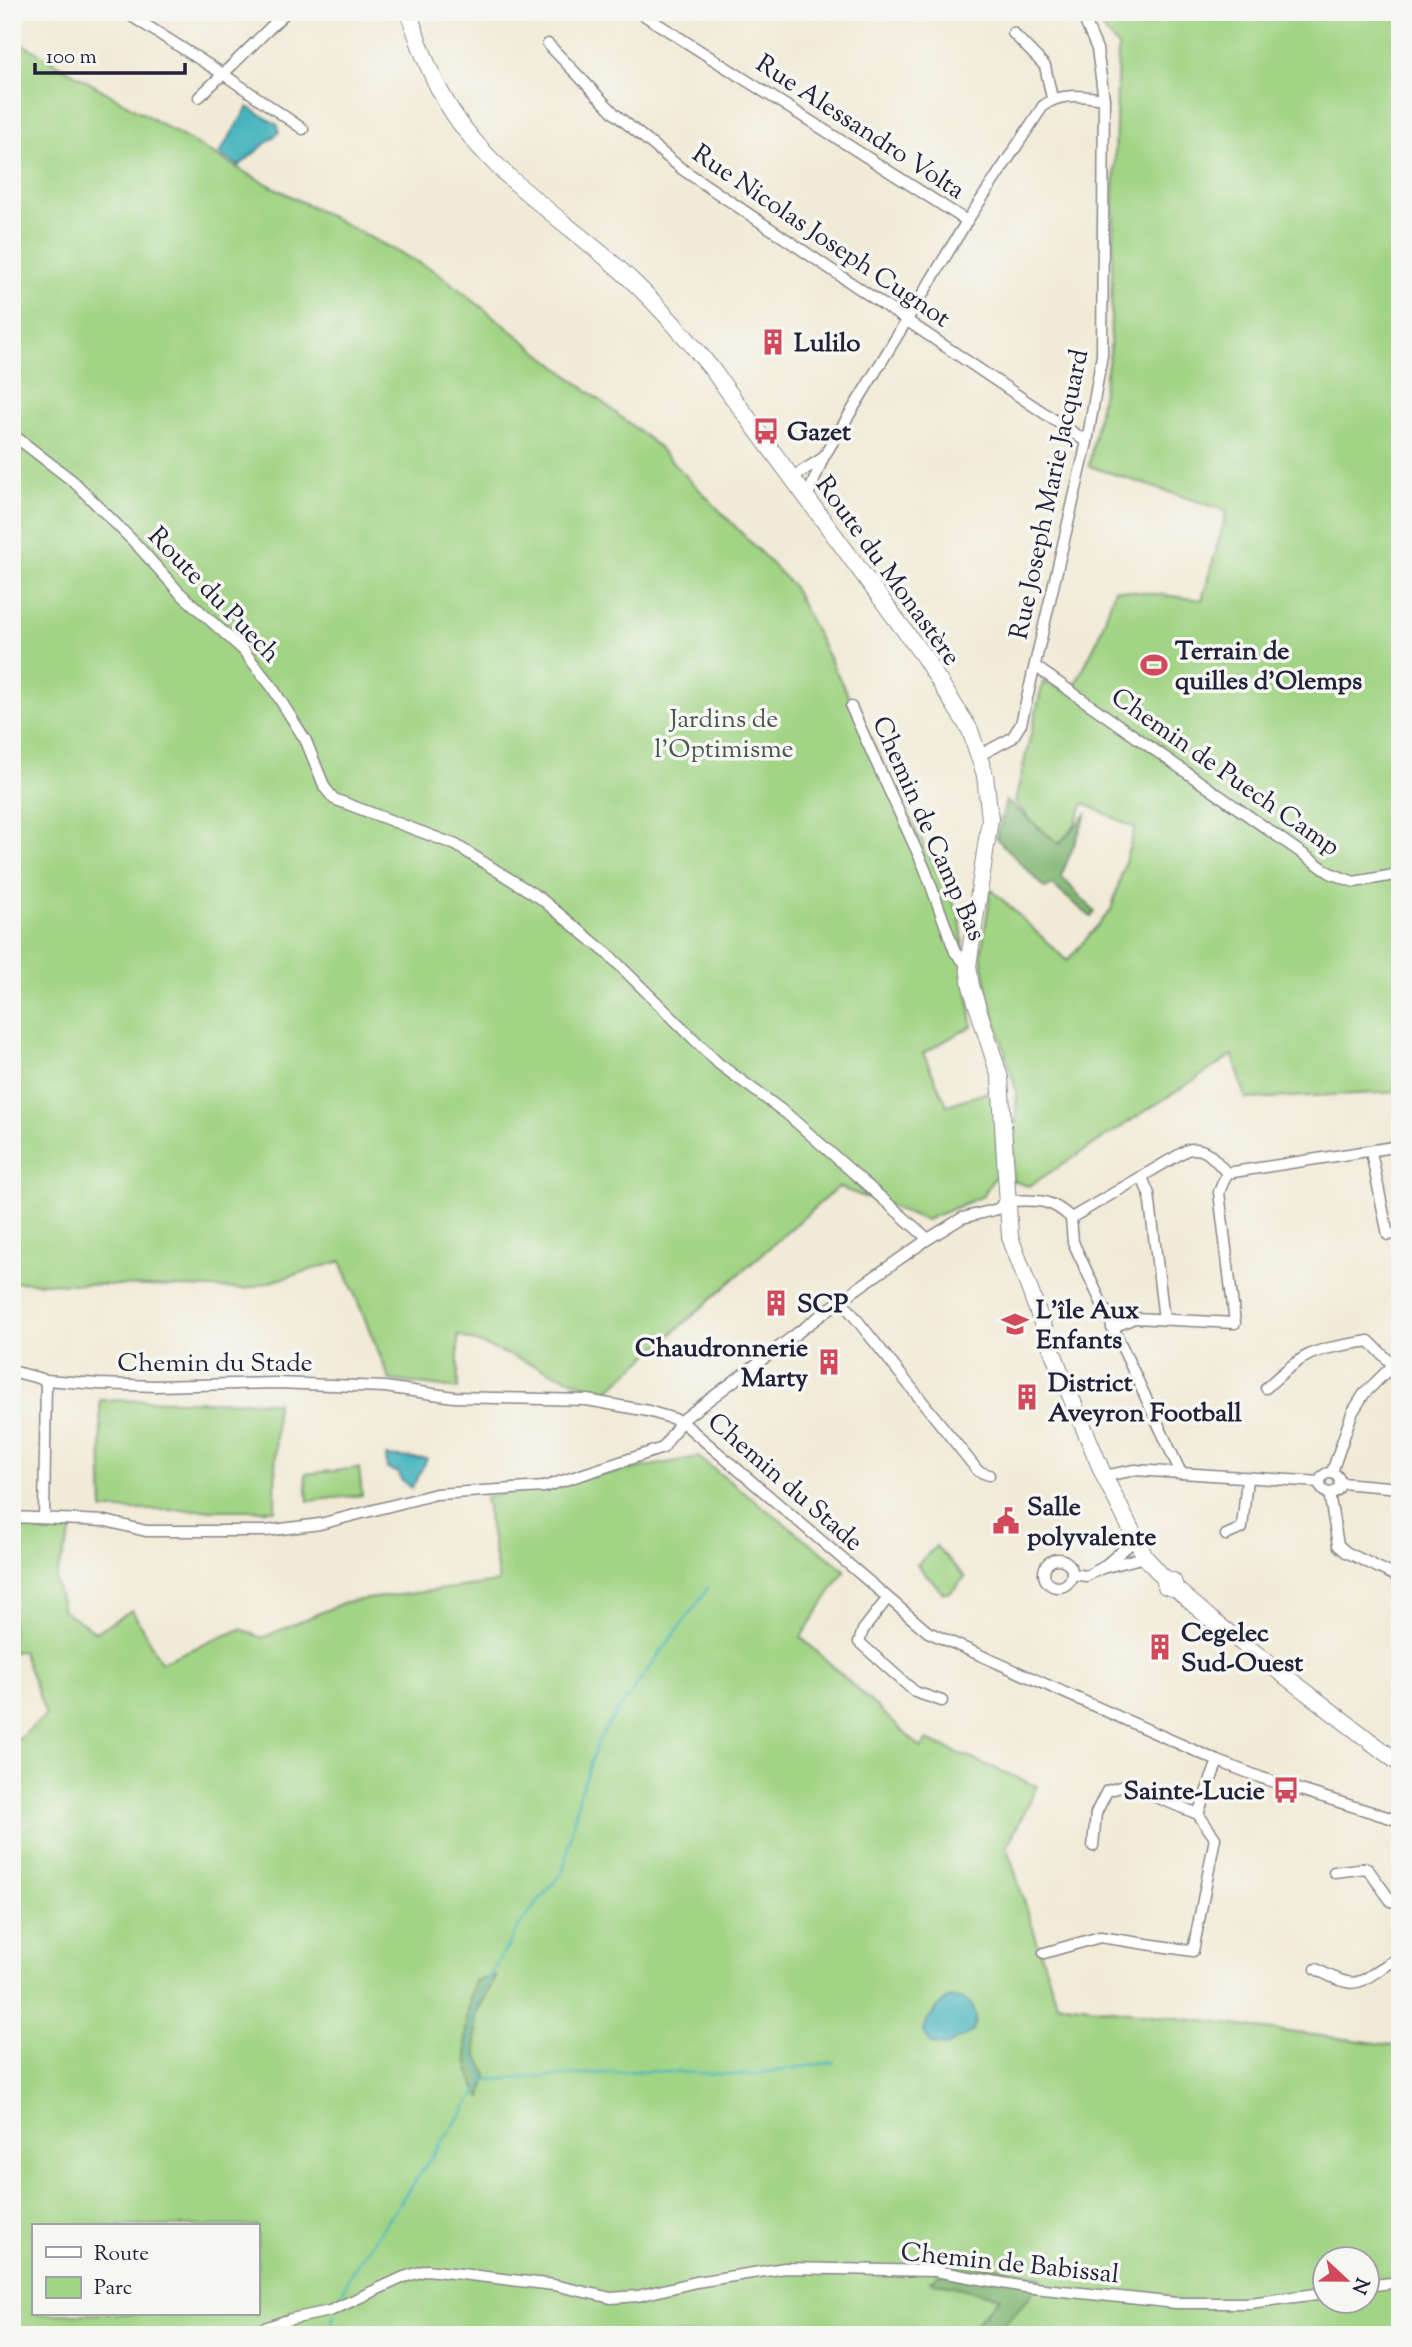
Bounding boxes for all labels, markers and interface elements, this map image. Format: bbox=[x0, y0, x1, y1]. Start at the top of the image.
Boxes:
scale bar bbox=[35, 32, 186, 76]
text: 100 m bbox=[46, 43, 97, 73]
street label: Rue Alessandro Volta bbox=[748, 47, 971, 210]
street label: Rue Nicolas Joseph Cugnot bbox=[684, 137, 957, 338]
place label: Lulilo bbox=[794, 326, 861, 363]
building icon: Lulilo bbox=[758, 327, 788, 357]
street label: Rue Joseph Marie Jacquard bbox=[1002, 346, 1099, 643]
place label: Gazet bbox=[787, 415, 851, 452]
bus stop icon: Gazet bbox=[751, 416, 781, 446]
street label: Route du Monastère bbox=[805, 469, 969, 674]
street label: Route du Puech bbox=[138, 519, 288, 672]
place label: Terrain de quilles d'Olemps bbox=[1175, 634, 1362, 701]
sports icon: Terrain de quilles d'Olemps bbox=[1139, 650, 1169, 680]
street label: Chemin de Puech Camp bbox=[1103, 680, 1347, 866]
park label: Jardins de l’Optimisme bbox=[654, 702, 794, 769]
street label: Chemin de Camp Bas bbox=[862, 711, 994, 947]
place label: SCP bbox=[797, 1287, 848, 1324]
building icon: SCP bbox=[761, 1288, 791, 1318]
place label: L'île Aux Enfants bbox=[1036, 1293, 1139, 1360]
school or university icon: L'île Aux Enfants bbox=[1000, 1309, 1030, 1339]
place label: Chaudronnerie Marty bbox=[635, 1331, 808, 1398]
street label: Chemin du Stade bbox=[117, 1346, 313, 1383]
building icon: Chaudronnerie Marty bbox=[814, 1347, 844, 1377]
place label: District Aveyron Football bbox=[1048, 1366, 1243, 1433]
building icon: District Aveyron Football bbox=[1012, 1382, 1042, 1412]
street label: Chemin du Stade bbox=[698, 1405, 870, 1561]
place label: Salle polyvalente bbox=[1027, 1490, 1156, 1557]
public building icon: Salle polyvalente bbox=[991, 1506, 1021, 1536]
place label: Cegelec Sud-Ouest bbox=[1181, 1616, 1303, 1683]
building icon: Cegelec Sud-Ouest bbox=[1145, 1632, 1175, 1662]
place label: Sainte-Lucie bbox=[1123, 1774, 1265, 1811]
bus stop icon: Sainte-Lucie bbox=[1271, 1775, 1301, 1805]
legend bbox=[32, 2224, 259, 2316]
street label: Chemin de Babissal bbox=[899, 2235, 1121, 2294]
text: Route bbox=[94, 2240, 149, 2270]
north arrow bbox=[1310, 2246, 1380, 2316]
text: N bbox=[1344, 2273, 1375, 2298]
text: Parc bbox=[94, 2274, 132, 2304]

